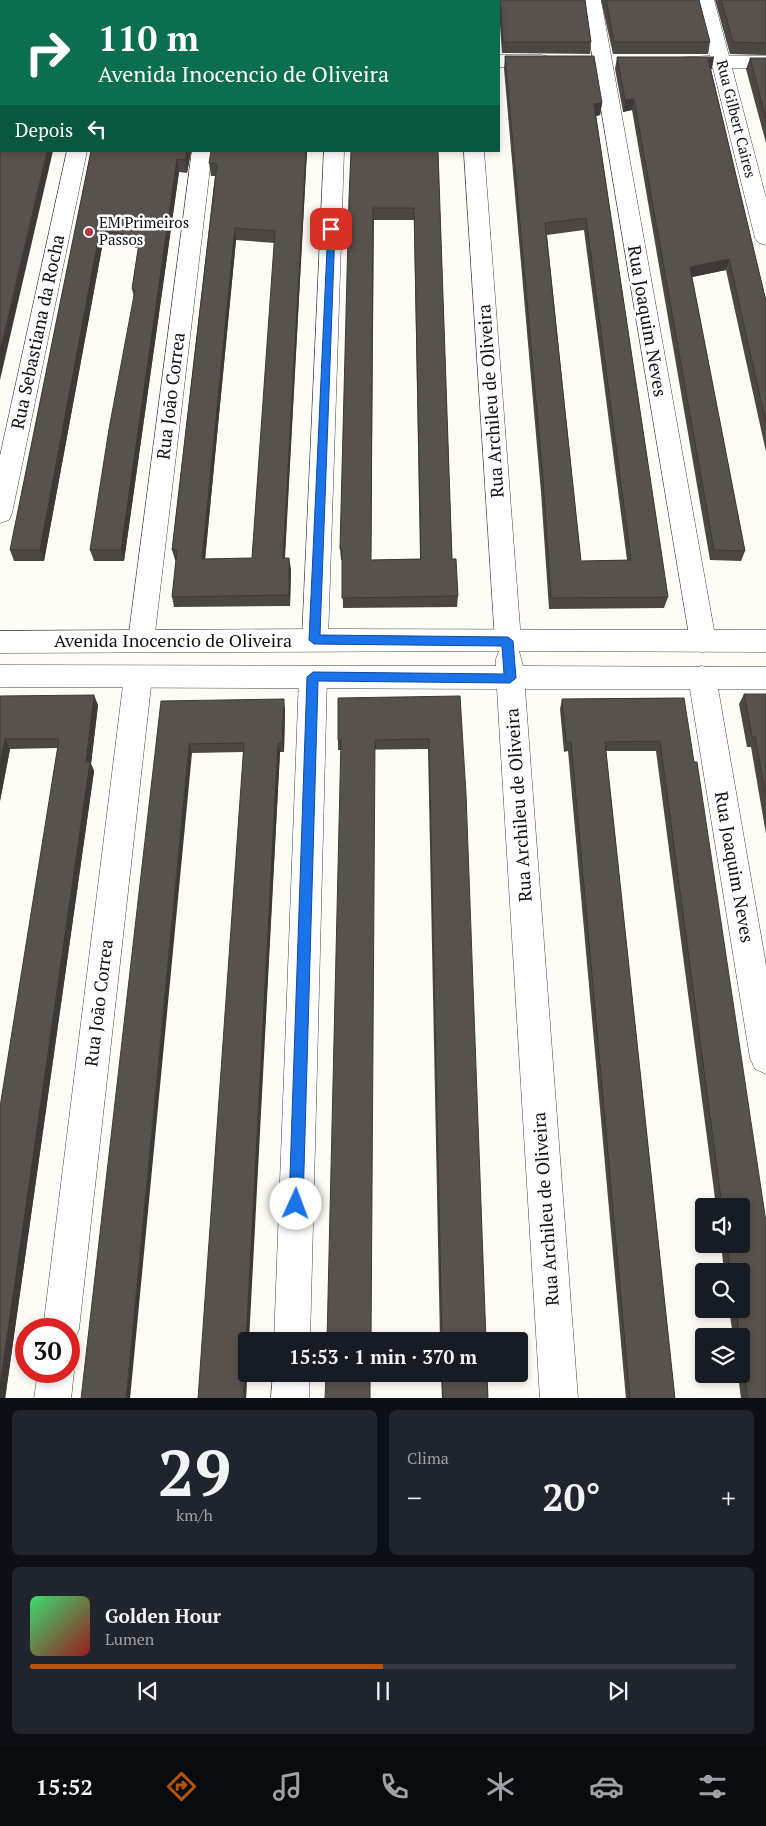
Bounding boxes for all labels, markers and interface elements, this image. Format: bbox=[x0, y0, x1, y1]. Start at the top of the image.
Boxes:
text: 110 m bbox=[98, 15, 199, 61]
icon: right bbox=[15, 20, 80, 85]
street label: Rua Gilbert Caires bbox=[713, 58, 761, 180]
text: Avenida Inocencio de Oliveira bbox=[98, 59, 389, 88]
icon: left bbox=[83, 115, 111, 143]
text: Depois bbox=[15, 117, 73, 142]
pin bbox=[310, 208, 352, 250]
place label: EM Primeiros Passos bbox=[99, 212, 189, 249]
icon: arrive bbox=[317, 215, 345, 243]
marker: EM Primeiros Passos bbox=[83, 226, 95, 238]
street label: Rua Sebastiana da Rocha bbox=[5, 232, 69, 431]
street label: Rua Joaquim Neves bbox=[623, 243, 673, 399]
street label: Rua Archileu de Oliveira bbox=[471, 303, 509, 499]
street label: Rua João Correa bbox=[150, 331, 190, 461]
street label: Avenida Inocencio de Oliveira bbox=[54, 628, 292, 652]
street label: Rua Archileu de Oliveira bbox=[499, 707, 537, 903]
street label: Rua Joaquim Neves bbox=[710, 789, 760, 945]
street label: Rua João Correa bbox=[78, 938, 118, 1068]
street label: Rua Archileu de Oliveira bbox=[526, 1111, 564, 1307]
position arrow bbox=[269, 1177, 321, 1229]
map controls bbox=[695, 1198, 750, 1383]
button: sound bbox=[695, 1198, 750, 1253]
button: search bbox=[695, 1263, 750, 1318]
speed limit sign: 30 bbox=[15, 1318, 80, 1383]
button: layers bbox=[695, 1328, 750, 1383]
text: 15:53 · 1 min · 370 m bbox=[289, 1344, 477, 1369]
text: 29 bbox=[158, 1428, 231, 1515]
text: Clima bbox=[407, 1447, 449, 1469]
text: 20° bbox=[542, 1472, 601, 1522]
text: − bbox=[407, 1479, 422, 1516]
text: + bbox=[721, 1479, 736, 1516]
text: km/h bbox=[176, 1504, 213, 1526]
text: Golden Hour bbox=[105, 1603, 221, 1628]
text: Lumen bbox=[105, 1628, 154, 1650]
icon: previous bbox=[134, 1677, 162, 1705]
icon: pause bbox=[369, 1677, 397, 1705]
icon: next bbox=[604, 1677, 632, 1705]
icon: directions bbox=[164, 1769, 199, 1804]
icon: music bbox=[270, 1769, 305, 1804]
icon: phone bbox=[377, 1769, 412, 1804]
icon: climate bbox=[483, 1769, 518, 1804]
icon: car bbox=[589, 1769, 624, 1804]
icon: filters bbox=[695, 1769, 730, 1804]
text: 15:52 bbox=[36, 1772, 93, 1801]

